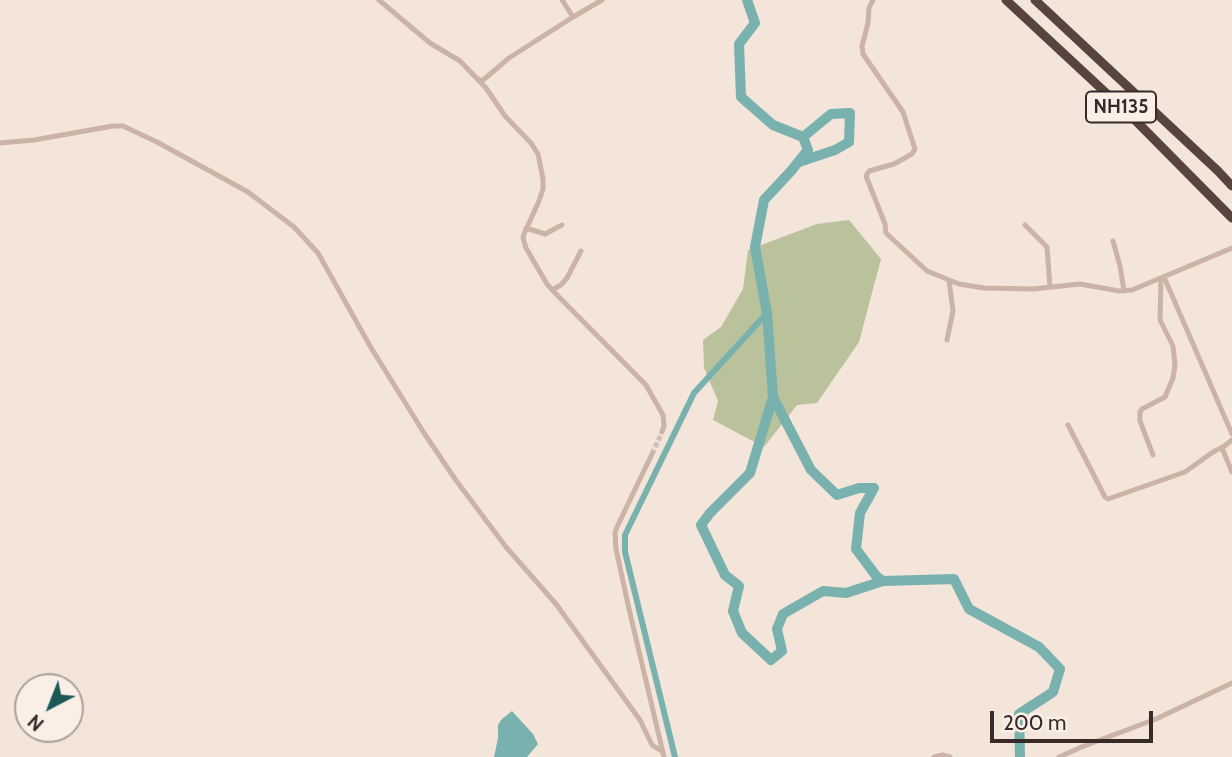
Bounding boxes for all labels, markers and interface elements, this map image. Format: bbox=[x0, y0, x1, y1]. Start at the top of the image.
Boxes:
road number: NH135 bbox=[1086, 92, 1156, 122]
north arrow bbox=[14, 673, 84, 743]
scale bar bbox=[994, 698, 1157, 742]
text: N bbox=[23, 709, 49, 736]
text: 200 m bbox=[1003, 710, 1066, 735]

